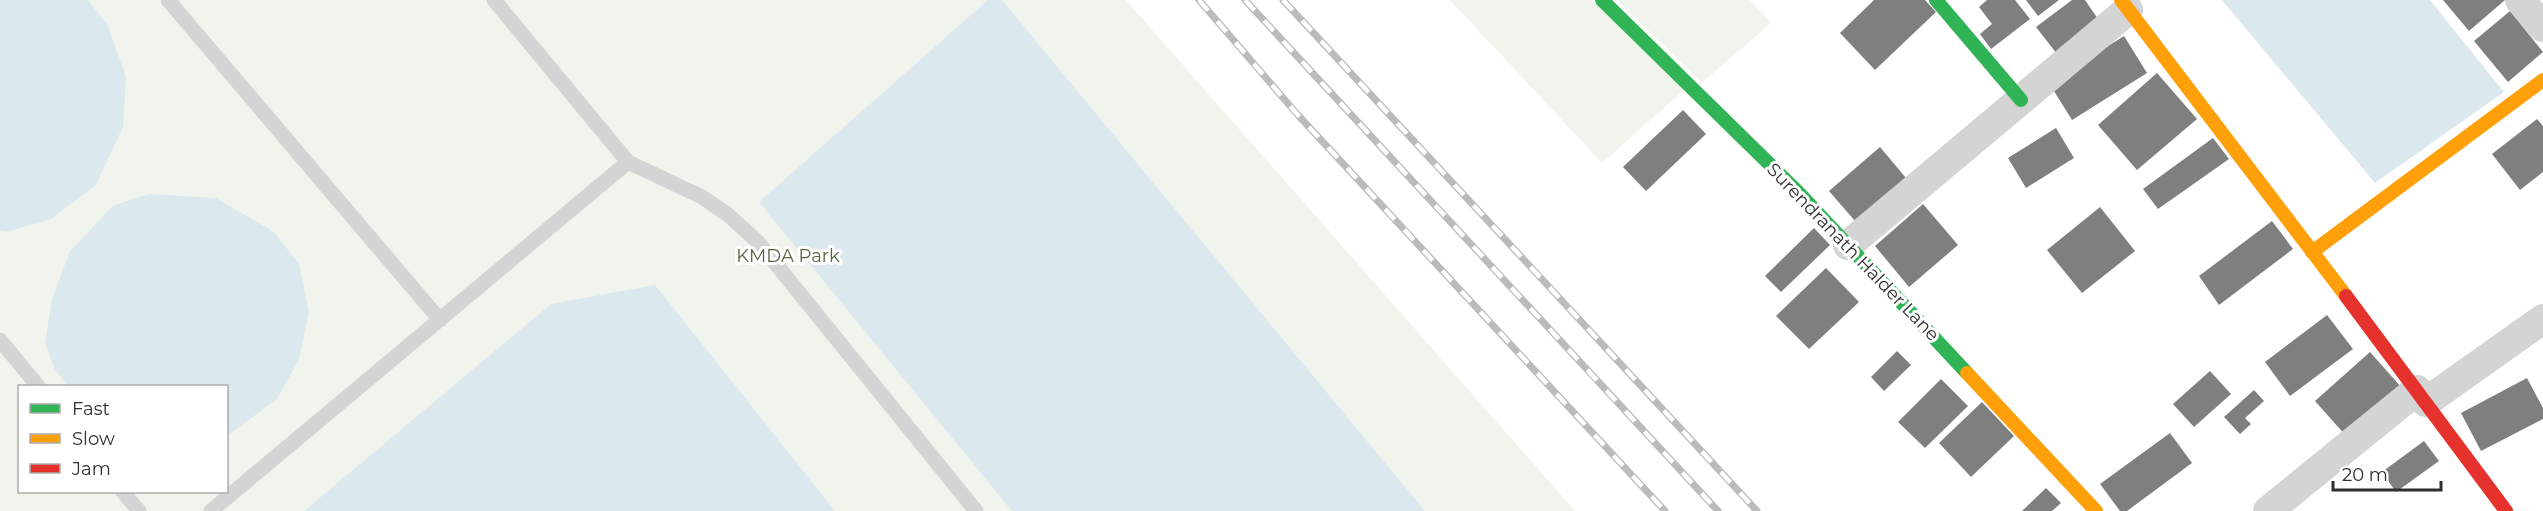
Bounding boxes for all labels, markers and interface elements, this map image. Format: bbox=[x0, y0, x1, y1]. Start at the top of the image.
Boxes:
street label: Surendranath Halder Lane bbox=[1762, 158, 1944, 346]
park label: KMDA Park bbox=[736, 245, 840, 267]
legend bbox=[18, 385, 228, 493]
text: Fast bbox=[72, 398, 110, 420]
text: Slow bbox=[72, 428, 115, 450]
scale bar bbox=[2333, 454, 2441, 492]
text: Jam bbox=[71, 458, 111, 480]
text: 20 m bbox=[2342, 464, 2388, 486]

